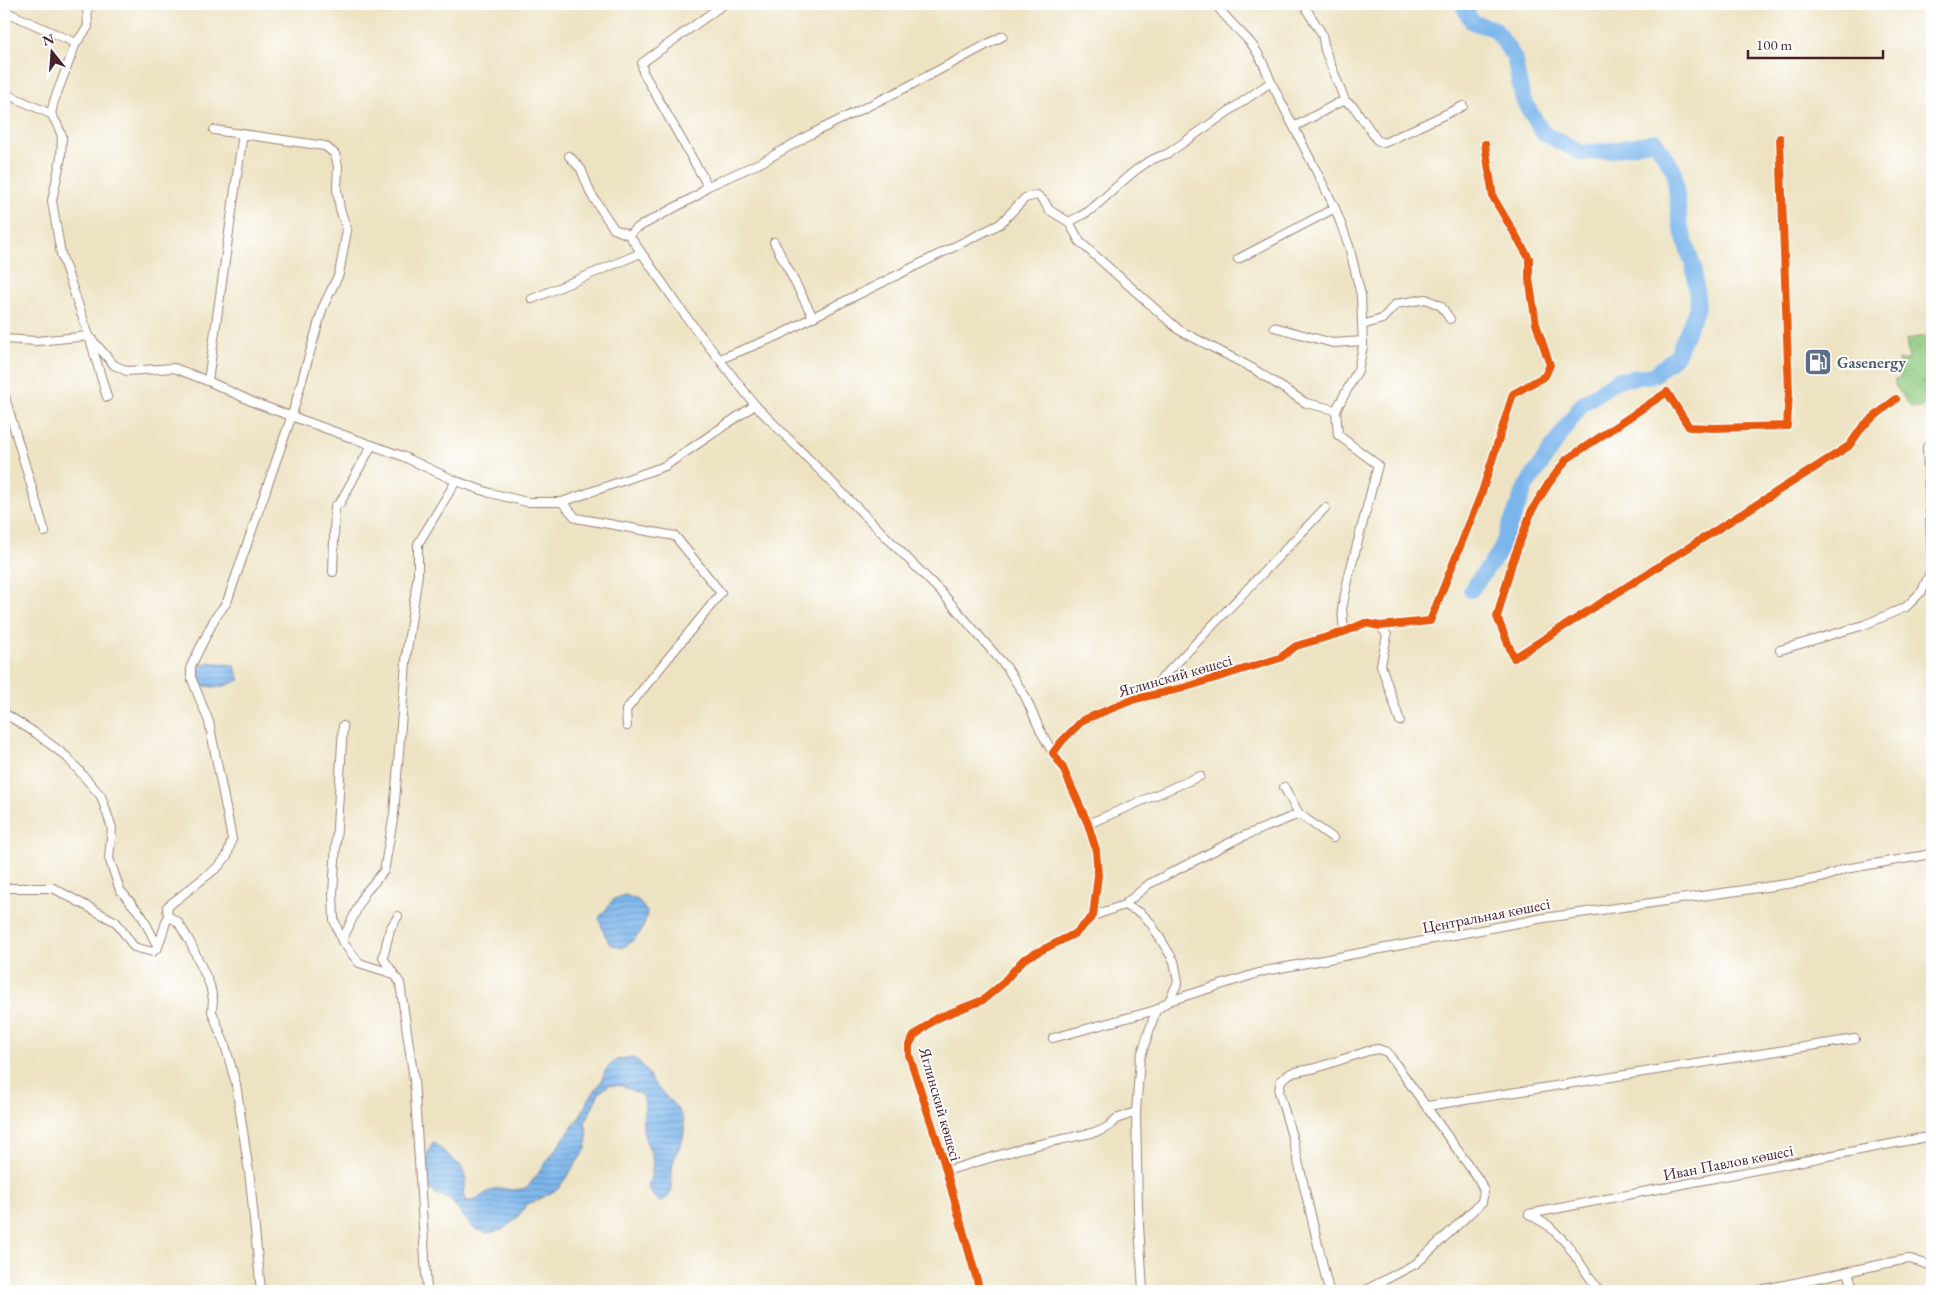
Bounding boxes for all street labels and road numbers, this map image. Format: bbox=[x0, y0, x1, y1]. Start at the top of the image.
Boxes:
street label: Яглинский көшесі bbox=[1115, 649, 1235, 702]
street label: Центральная көшесі bbox=[1420, 893, 1552, 938]
street label: Яглинский көшесі bbox=[914, 1044, 967, 1164]
street label: Иван Павлов көшесі bbox=[1661, 1140, 1795, 1185]

